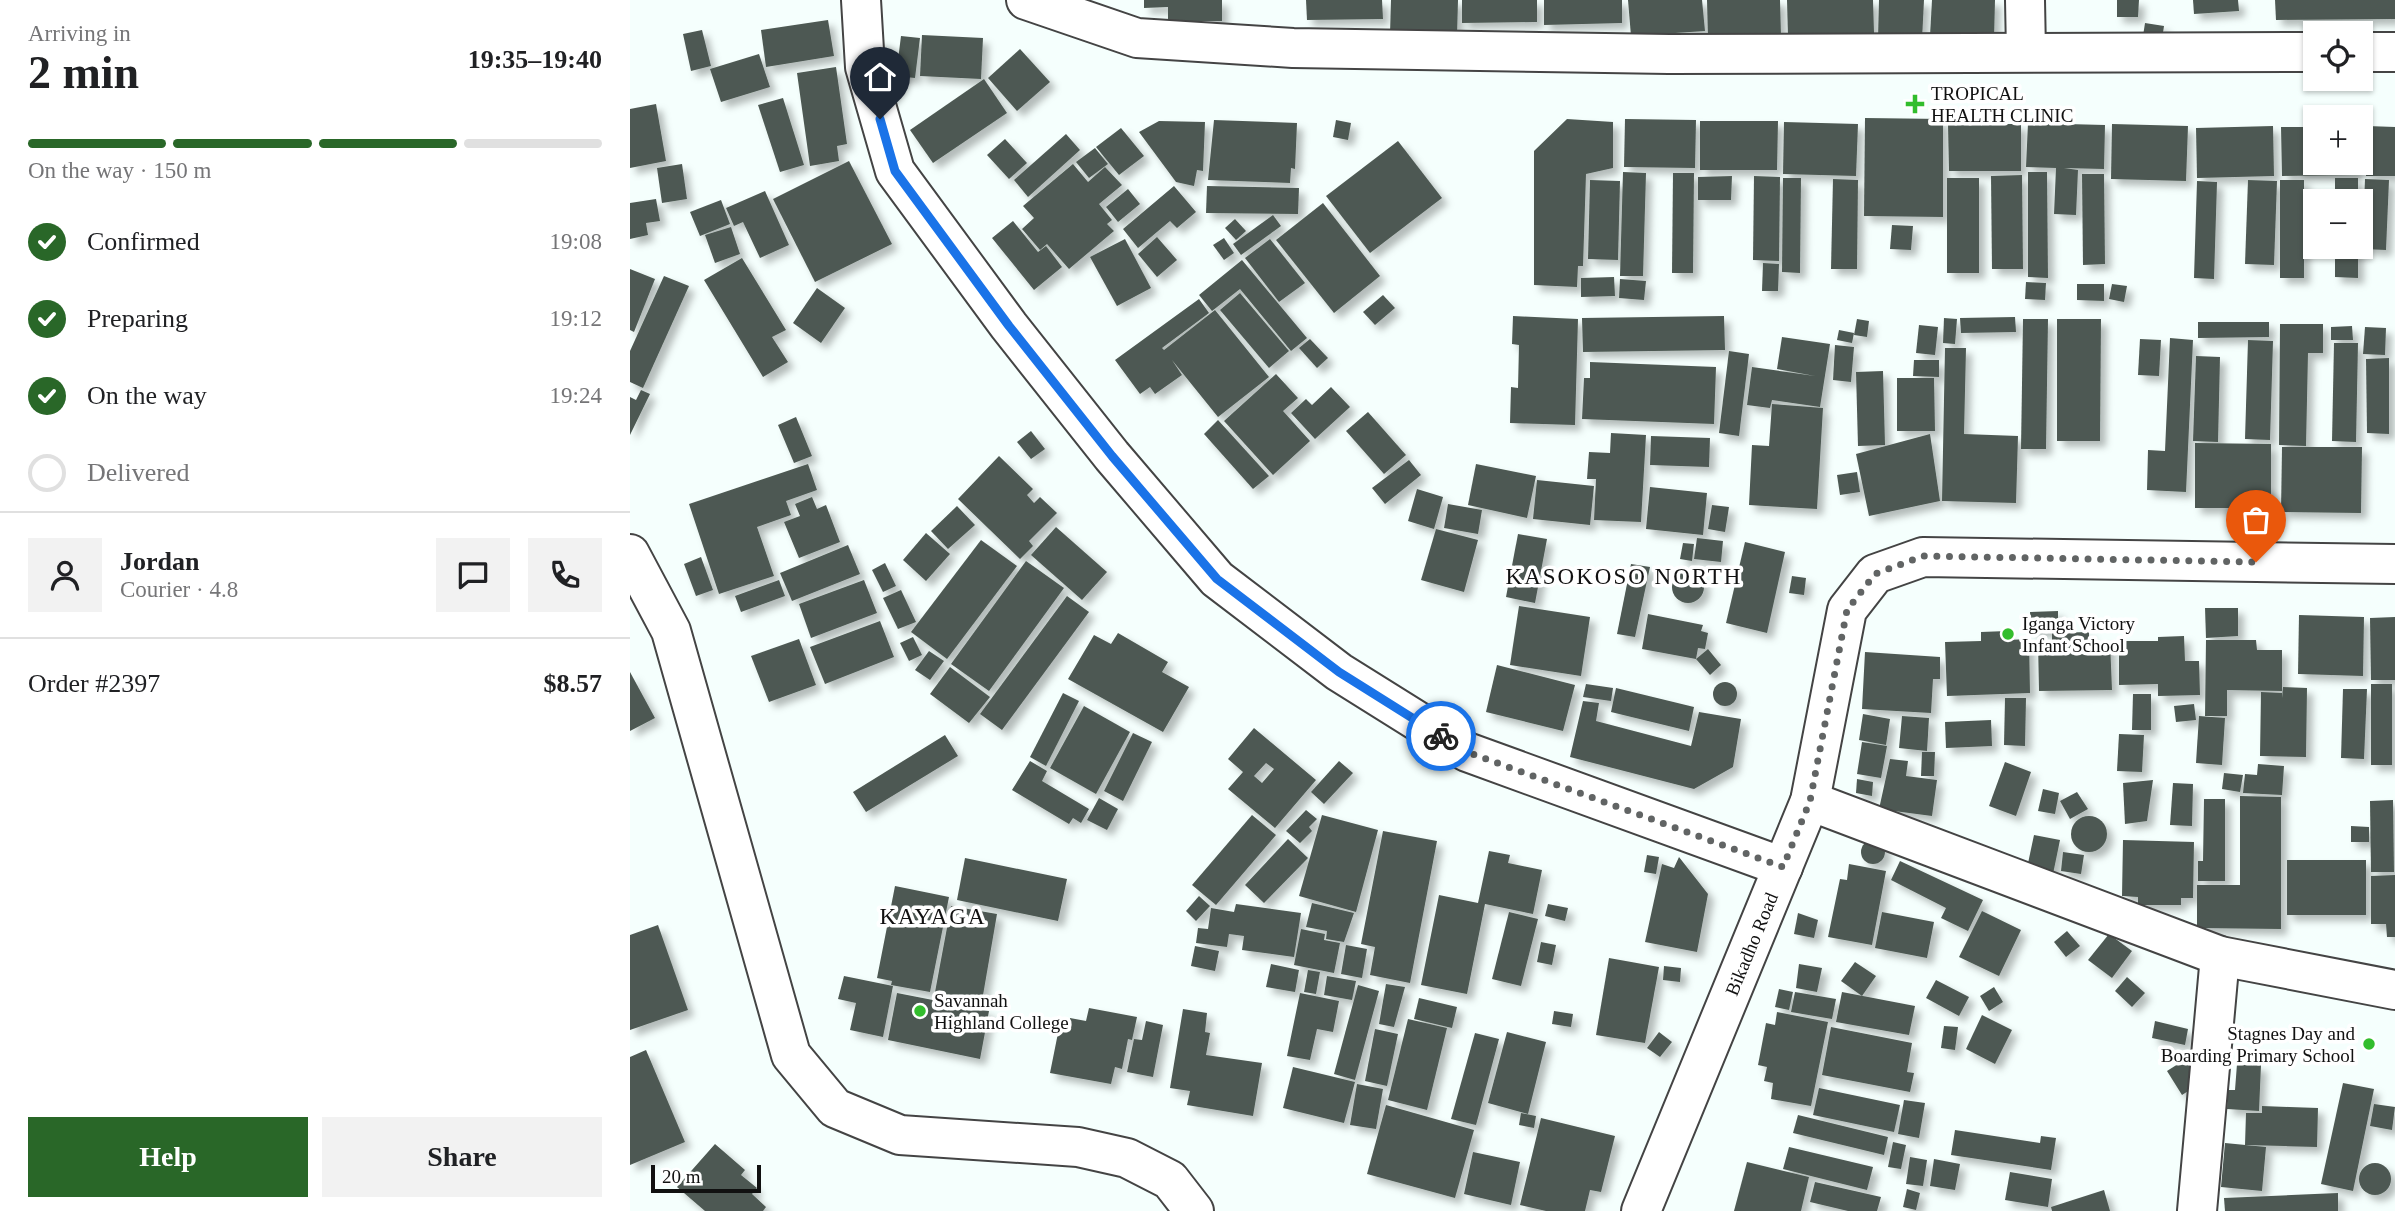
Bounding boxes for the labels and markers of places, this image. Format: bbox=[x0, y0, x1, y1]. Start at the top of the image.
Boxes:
pin bbox=[850, 47, 910, 119]
place label: TROPICAL HEALTH CLINIC bbox=[1931, 83, 2073, 126]
marker: TROPICAL HEALTH CLINIC bbox=[1905, 94, 1925, 114]
pin bbox=[2226, 490, 2286, 562]
place label: Iganga Victory Infant School bbox=[2022, 613, 2135, 656]
marker: Iganga Victory Infant School bbox=[2000, 626, 2016, 642]
place label: Savannah Highland College bbox=[934, 990, 1069, 1033]
marker: Savannah Highland College bbox=[912, 1003, 928, 1019]
place label: Stagnes Day and Boarding Primary School bbox=[2161, 1023, 2355, 1066]
marker: Stagnes Day and Boarding Primary School bbox=[2361, 1036, 2377, 1052]

